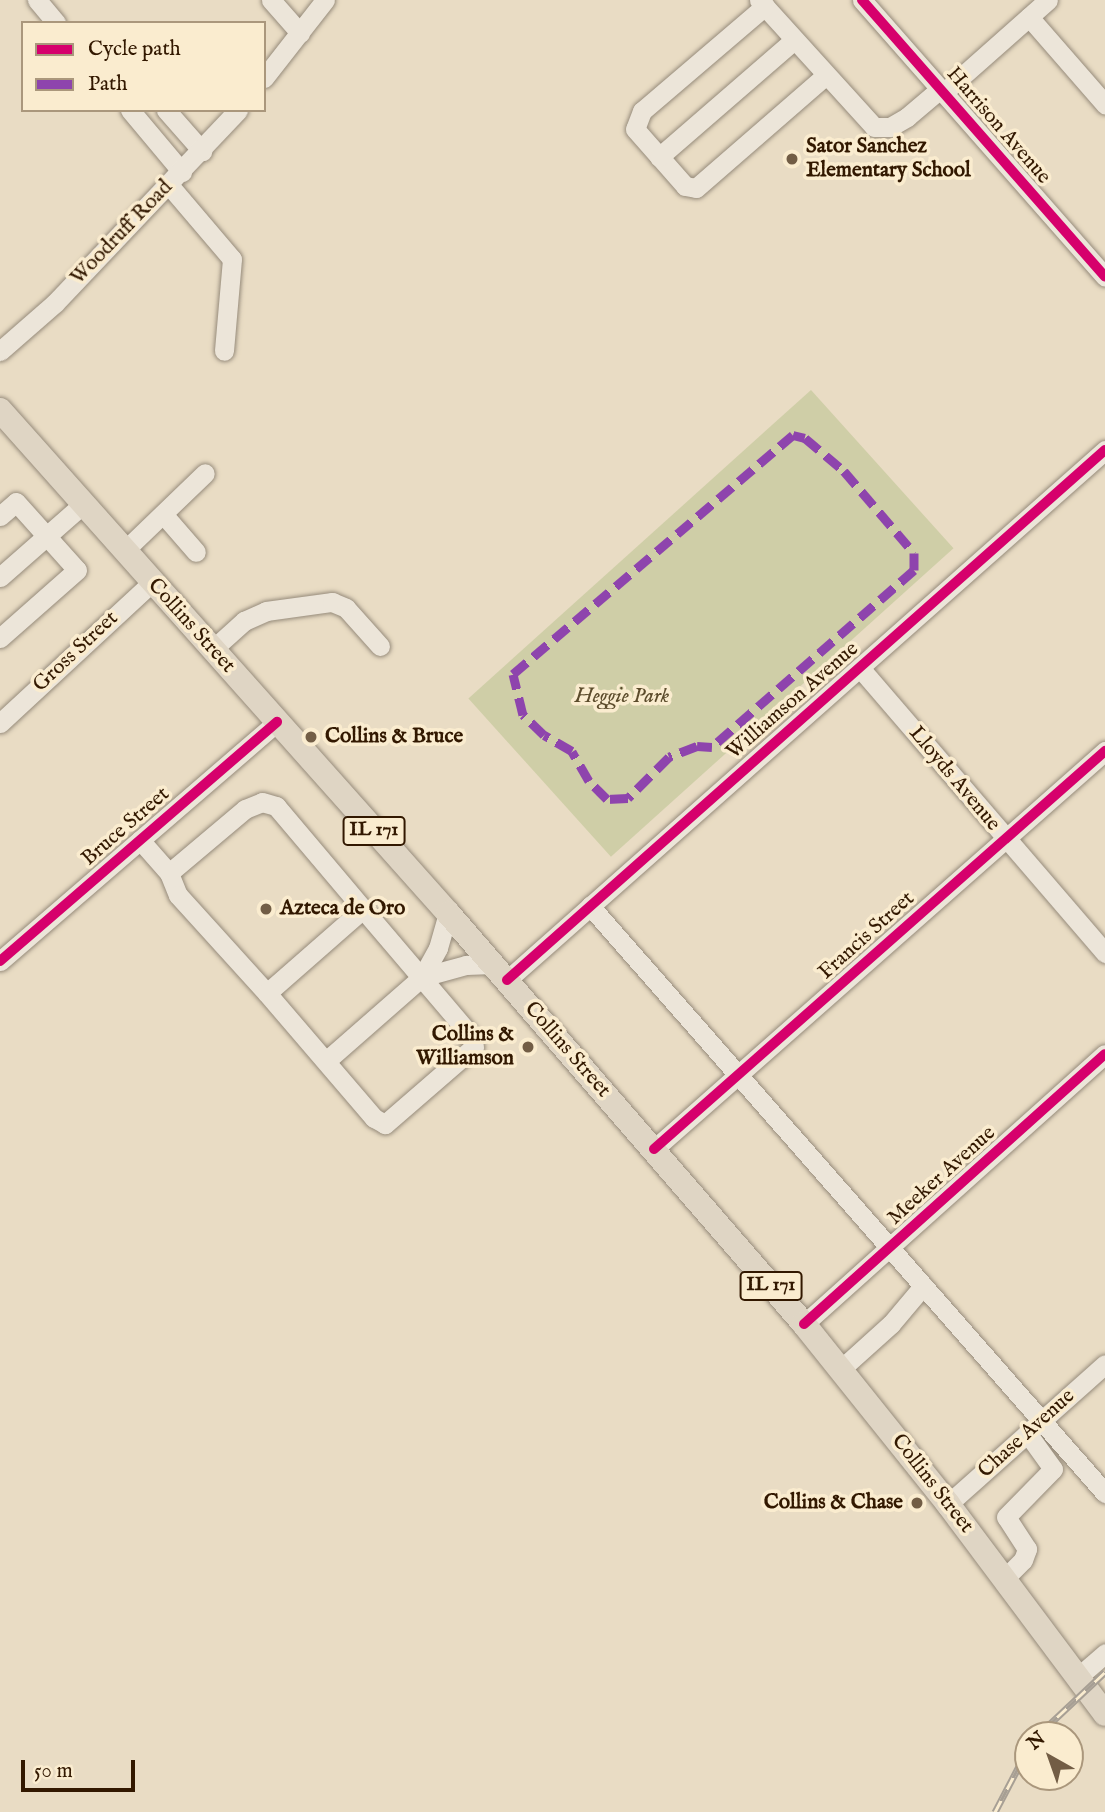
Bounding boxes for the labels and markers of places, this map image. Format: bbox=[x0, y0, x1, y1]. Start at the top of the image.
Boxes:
place label: Sator Sanchez Elementary School bbox=[806, 134, 971, 184]
marker: Sator Sanchez Elementary School bbox=[784, 151, 800, 167]
place label: Collins & Bruce bbox=[325, 724, 463, 750]
marker: Collins & Bruce bbox=[303, 729, 319, 745]
place label: Azteca de Oro bbox=[280, 896, 405, 922]
marker: Azteca de Oro bbox=[258, 901, 274, 917]
place label: Collins & Williamson bbox=[416, 1022, 514, 1072]
marker: Collins & Williamson bbox=[520, 1039, 536, 1055]
place label: Collins & Chase bbox=[764, 1490, 903, 1516]
marker: Collins & Chase bbox=[909, 1495, 925, 1511]

